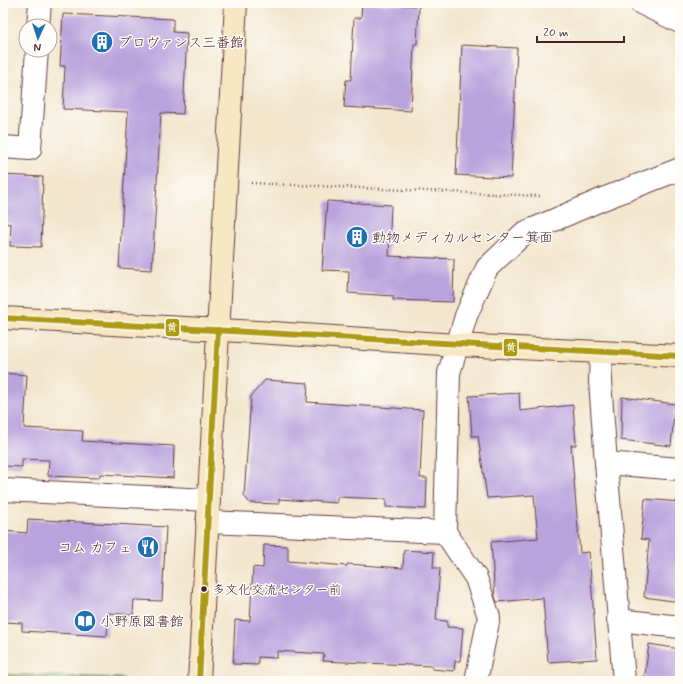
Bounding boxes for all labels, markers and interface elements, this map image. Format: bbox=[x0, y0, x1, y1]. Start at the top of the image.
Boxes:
north arrow bbox=[18, 18, 58, 58]
scale bar bbox=[537, 18, 624, 44]
text: 20 m bbox=[543, 25, 569, 41]
building icon: プロヴァンス三番館 bbox=[89, 29, 115, 55]
place label: プロヴァンス三番館 bbox=[118, 34, 244, 52]
text: N bbox=[34, 40, 42, 54]
building icon: 動物メディカルセンター箕面 bbox=[344, 224, 370, 250]
place label: 動物メディカルセンター箕面 bbox=[372, 229, 553, 247]
line badge: 黄 bbox=[165, 318, 180, 337]
text: 黄 bbox=[167, 321, 178, 335]
line badge: 黄 bbox=[503, 338, 518, 357]
text: 黄 bbox=[506, 341, 517, 355]
restaurant icon: コム カフェ bbox=[135, 534, 161, 560]
place label: コム カフェ bbox=[58, 539, 132, 557]
place label: 多文化交流センター前 bbox=[212, 582, 341, 599]
marker: 多文化交流センター前 bbox=[199, 584, 209, 594]
library icon: 小野原図書館 bbox=[72, 608, 98, 634]
place label: 小野原図書館 bbox=[100, 613, 184, 631]

